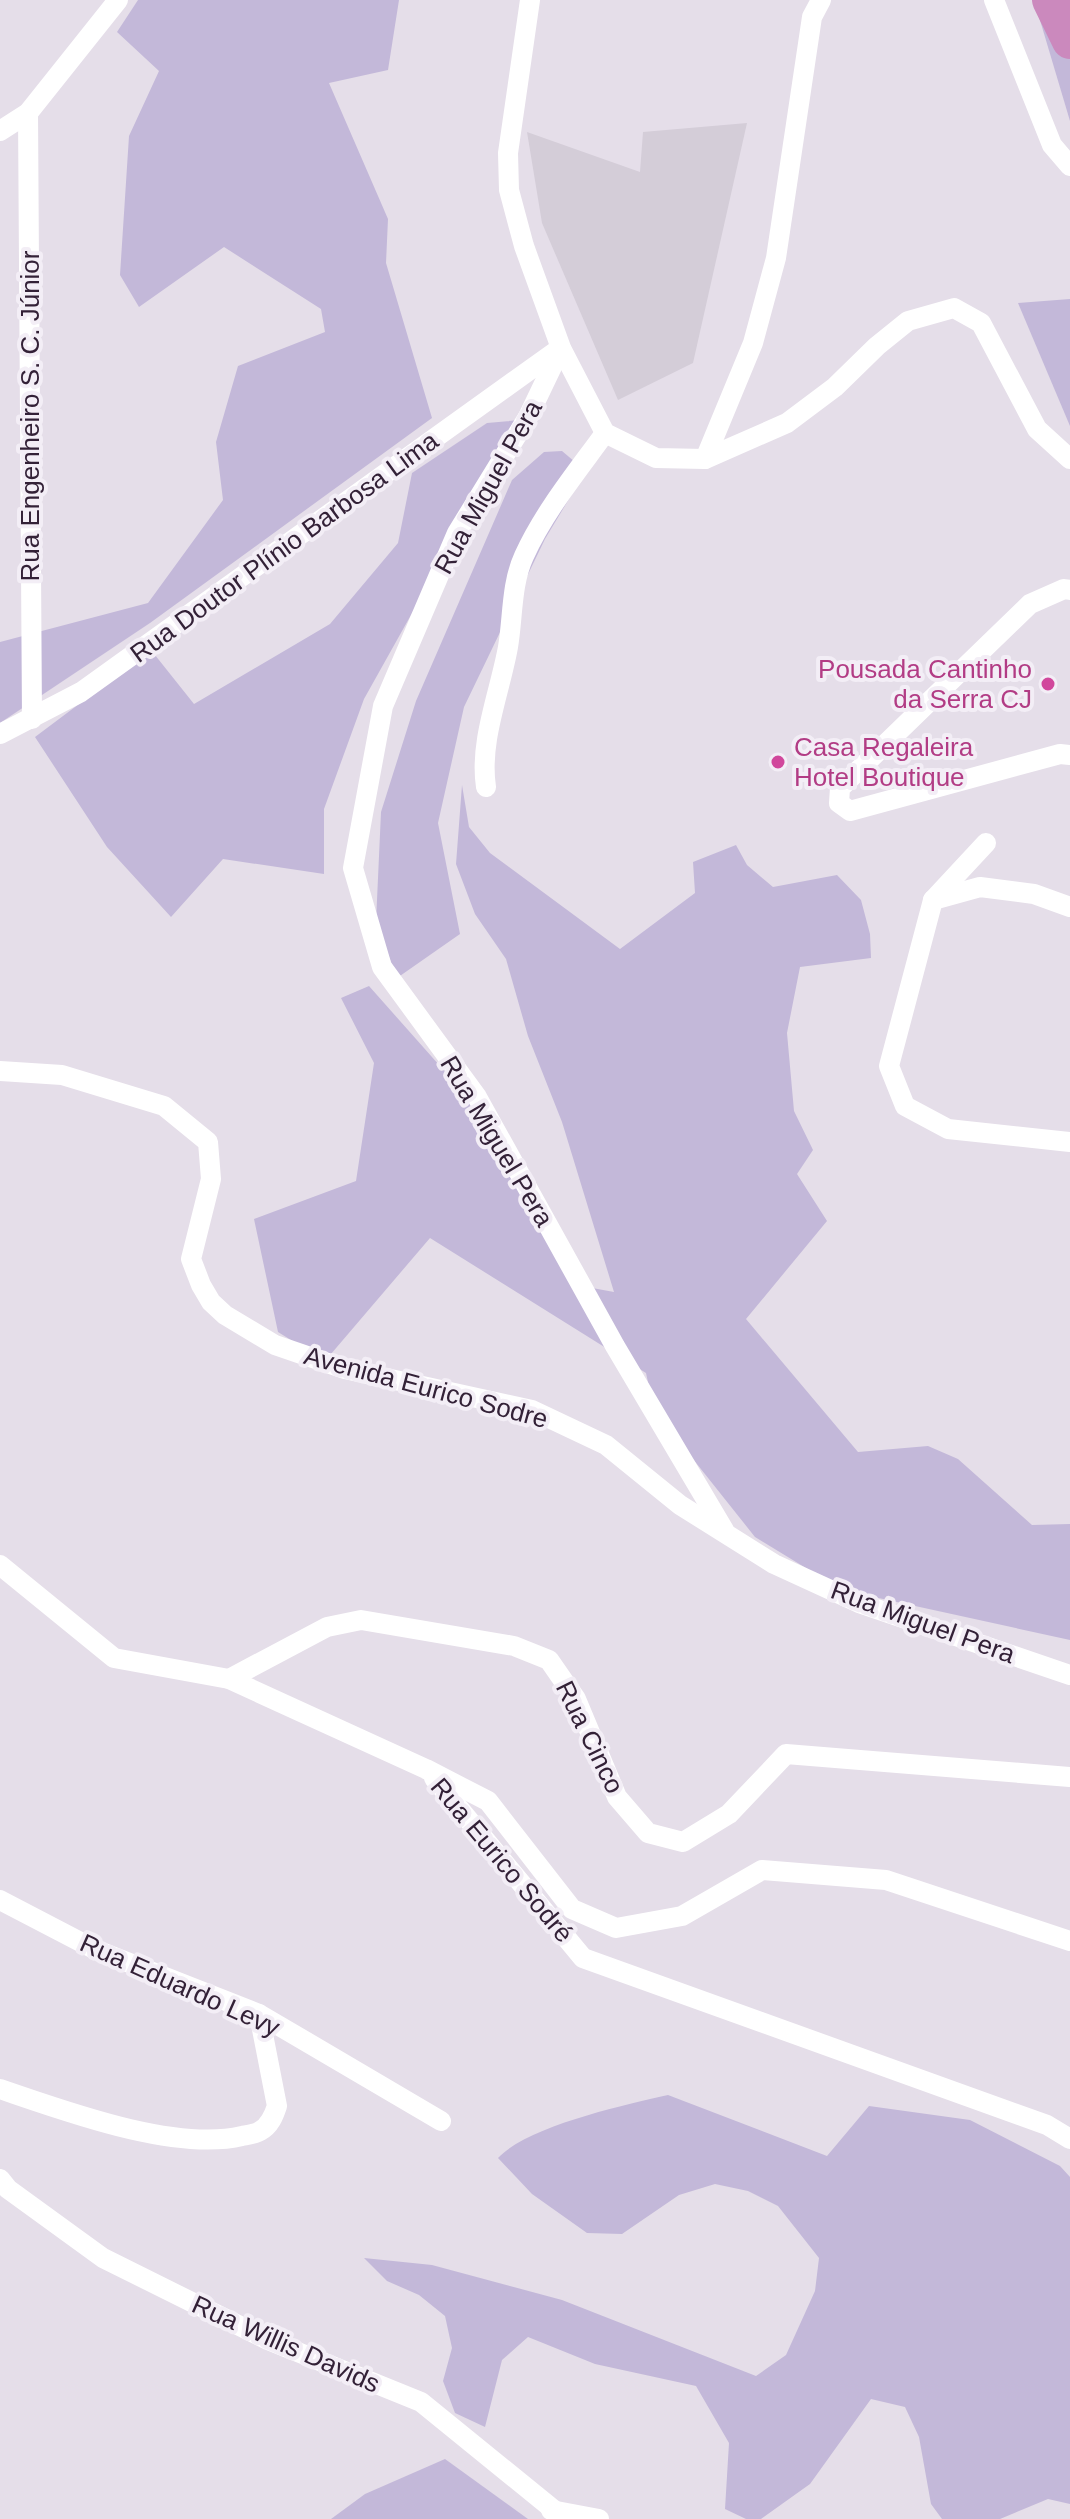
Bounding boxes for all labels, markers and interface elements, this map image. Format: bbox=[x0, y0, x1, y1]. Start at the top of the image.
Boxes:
street label: Rua Engenheiro S. C. Júnior bbox=[15, 250, 45, 581]
street label: Rua Miguel Pera bbox=[428, 395, 548, 579]
street label: Rua Doutor Plínio Barbosa Lima bbox=[124, 425, 444, 669]
place label: Pousada Cantinho da Serra CJ bbox=[818, 654, 1032, 714]
marker: Pousada Cantinho da Serra CJ bbox=[1039, 675, 1057, 693]
place label: Casa Regaleira Hotel Boutique bbox=[794, 732, 974, 792]
marker: Casa Regaleira Hotel Boutique bbox=[769, 753, 787, 771]
street label: Rua Miguel Pera bbox=[434, 1050, 560, 1232]
street label: Avenida Eurico Sodre bbox=[301, 1340, 551, 1434]
street label: Rua Miguel Pera bbox=[827, 1575, 1020, 1669]
street label: Rua Cinco bbox=[550, 1676, 630, 1798]
street label: Rua Eurico Sodré bbox=[425, 1772, 579, 1948]
street label: Rua Eduardo Levy bbox=[76, 1927, 284, 2043]
street label: Rua Willis Davids bbox=[188, 2289, 384, 2399]

